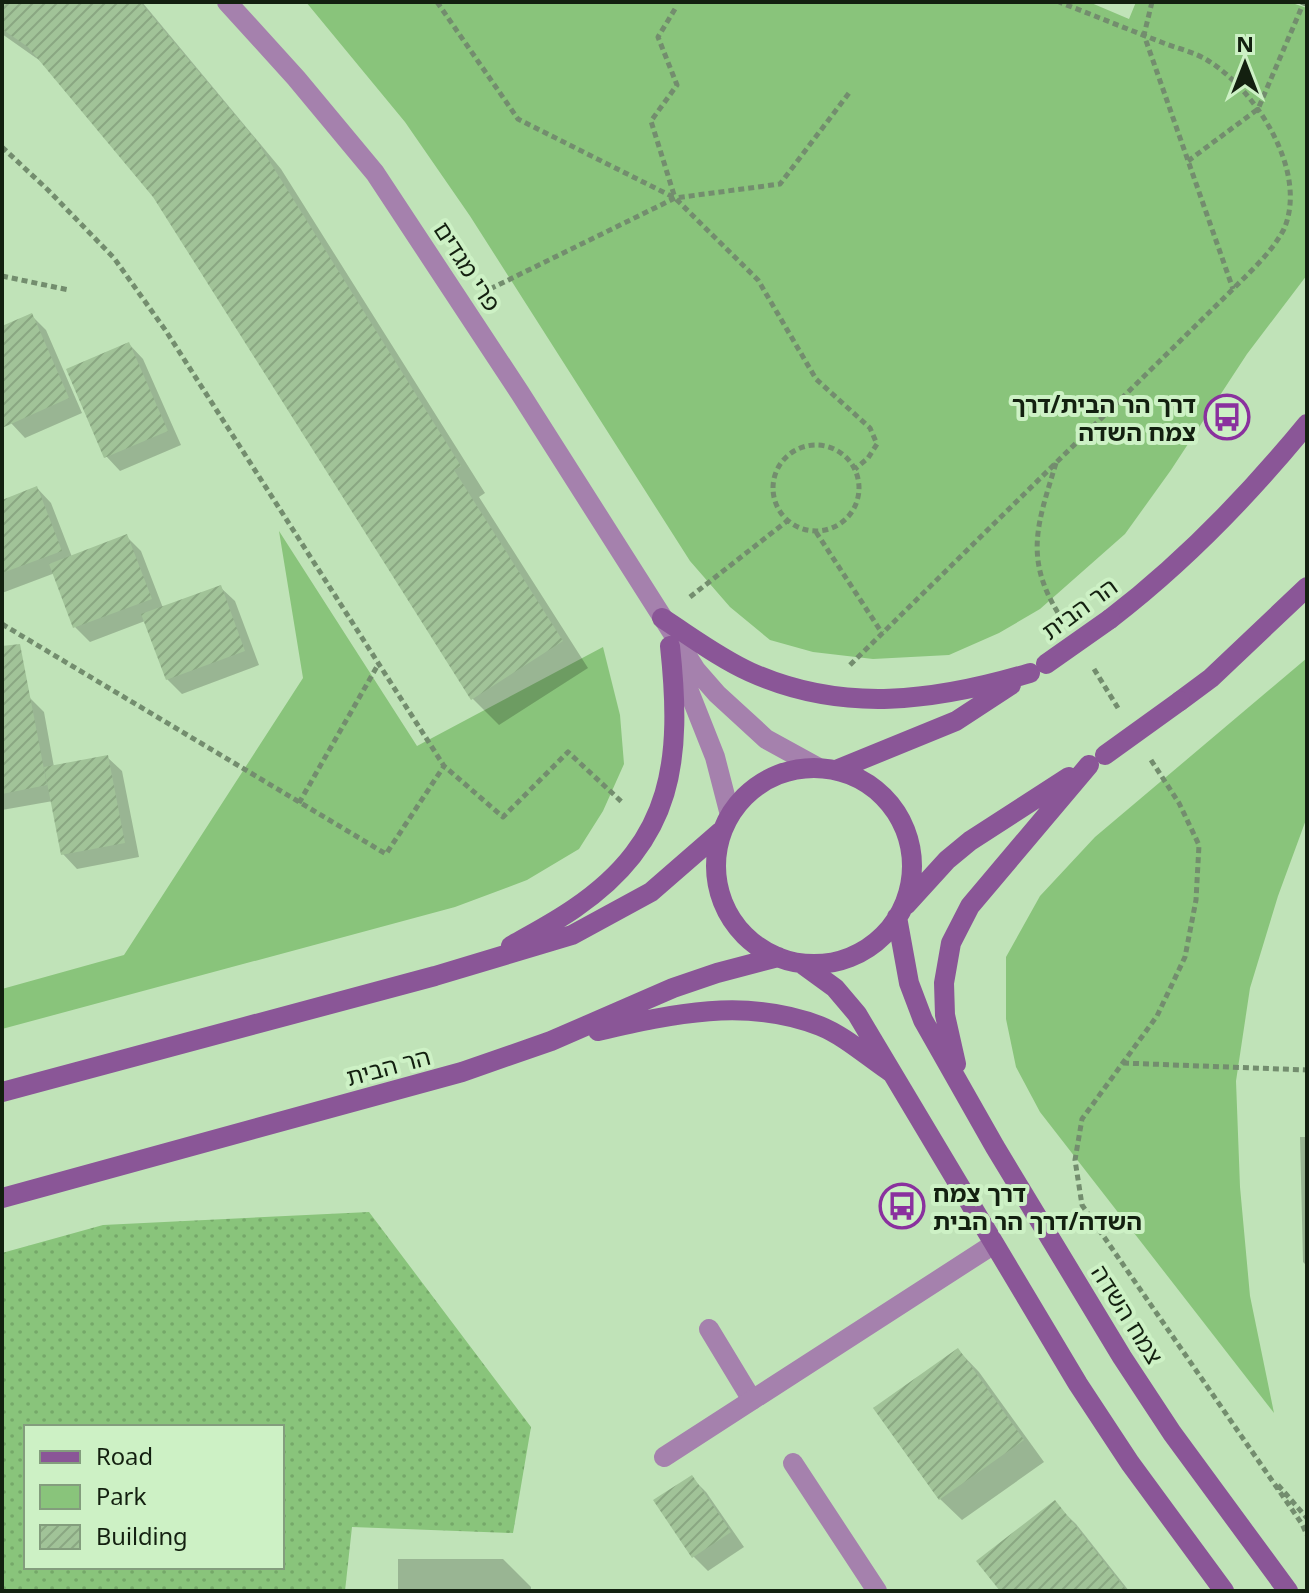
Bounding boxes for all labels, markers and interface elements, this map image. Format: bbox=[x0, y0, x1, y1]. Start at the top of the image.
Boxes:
north arrow bbox=[1205, 24, 1285, 104]
text: N bbox=[1236, 29, 1254, 58]
street label: פרי מגדים bbox=[427, 215, 509, 317]
place label: דרך הר הבית/דרך צמח השדה bbox=[1012, 387, 1196, 448]
bus stop icon: דרך הר הבית/דרך צמח השדה bbox=[1203, 393, 1251, 441]
street label: הר הבית bbox=[1035, 569, 1123, 647]
street label: הר הבית bbox=[342, 1039, 434, 1093]
place label: דרך צמח השדה/דרך הר הבית bbox=[933, 1176, 1142, 1237]
bus stop icon: דרך צמח השדה/דרך הר הבית bbox=[878, 1182, 926, 1230]
street label: צמח השדה bbox=[1084, 1258, 1172, 1370]
legend bbox=[24, 1425, 284, 1569]
text: Road bbox=[96, 1439, 153, 1472]
text: Park bbox=[96, 1479, 146, 1512]
text: Building bbox=[96, 1519, 188, 1552]

